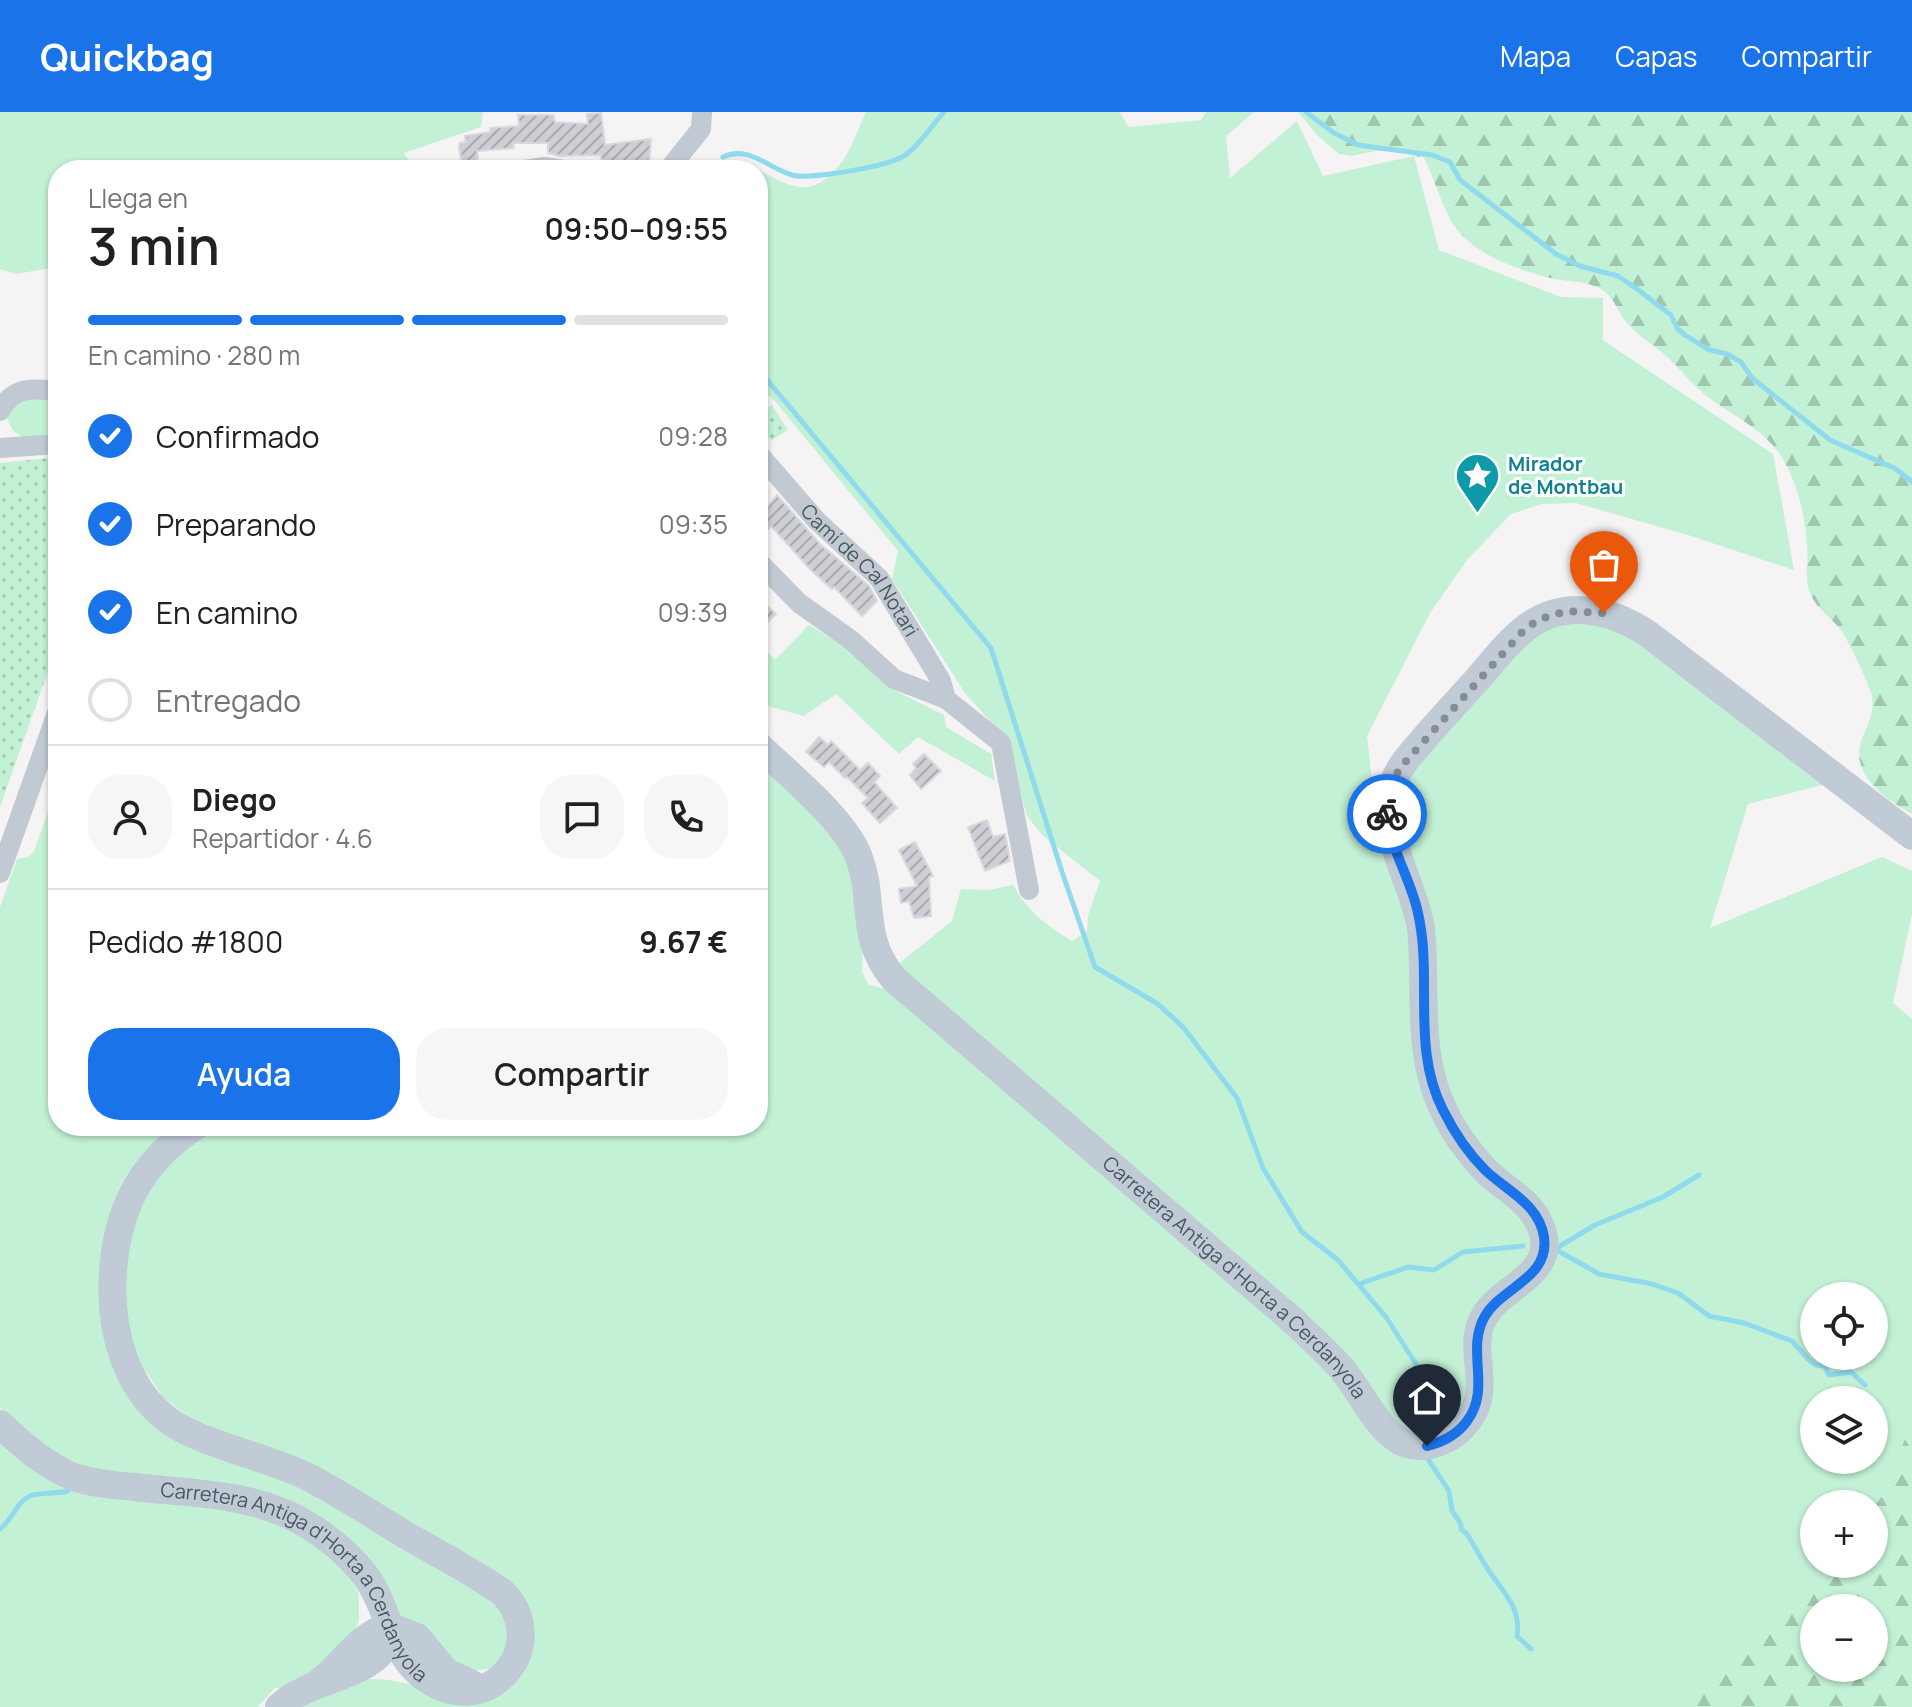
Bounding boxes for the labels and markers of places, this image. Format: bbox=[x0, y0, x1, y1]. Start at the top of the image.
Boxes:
place label: Mirador de Montbau bbox=[1508, 450, 1623, 500]
place icon: Mirador de Montbau bbox=[1453, 452, 1501, 515]
pin bbox=[1570, 531, 1638, 613]
pin bbox=[1393, 1364, 1461, 1446]

